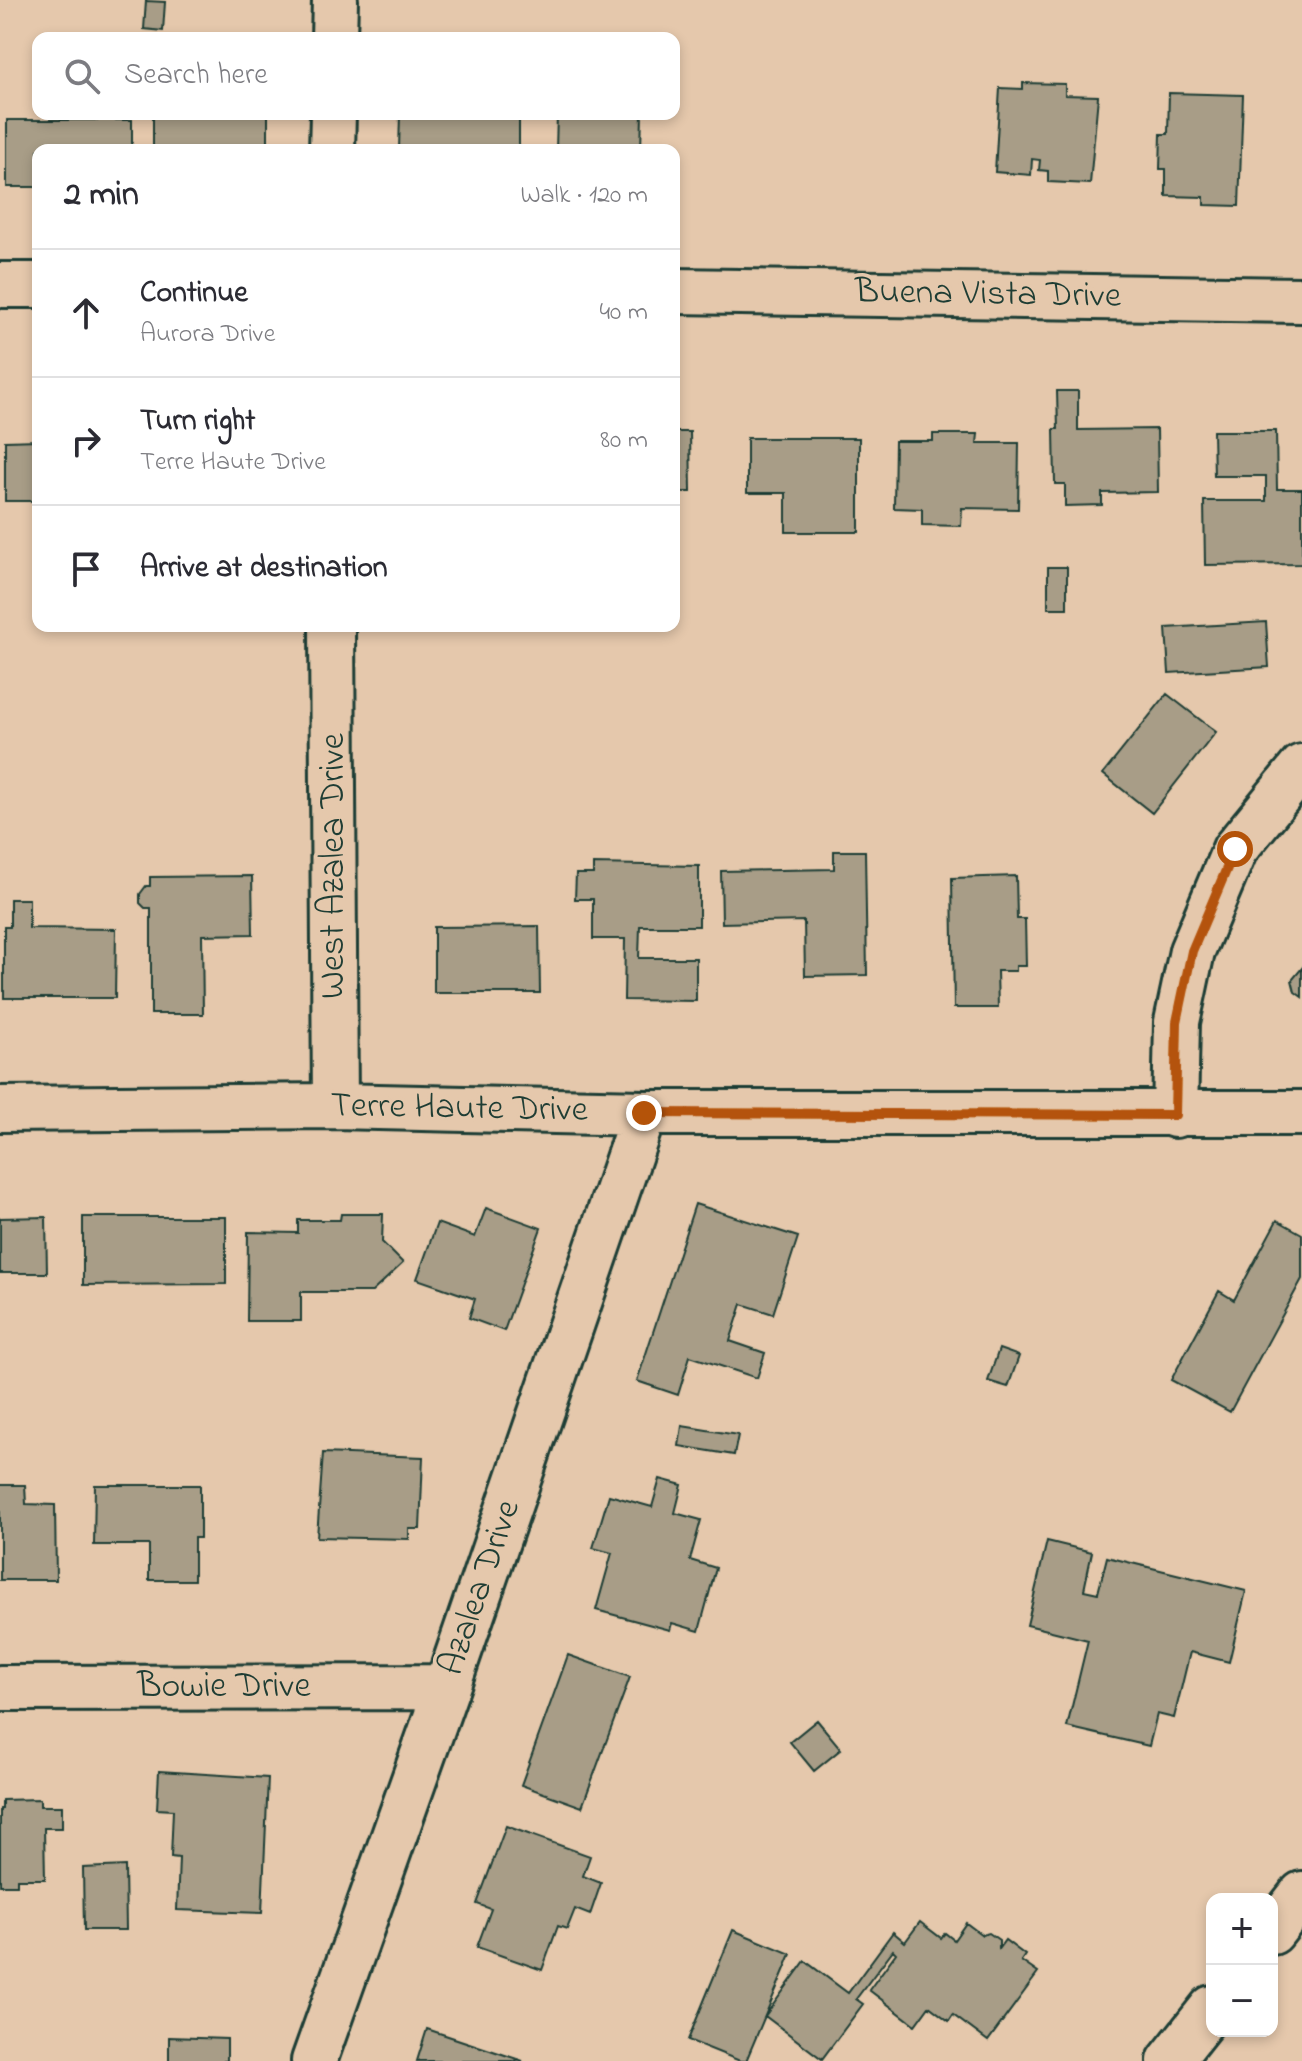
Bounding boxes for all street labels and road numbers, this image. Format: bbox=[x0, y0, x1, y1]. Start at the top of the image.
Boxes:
street label: Buena Vista Drive bbox=[853, 266, 1122, 324]
street label: West Azalea Drive bbox=[308, 732, 361, 999]
street label: Terre Haute Drive bbox=[330, 1080, 589, 1138]
street label: Azalea Drive bbox=[426, 1492, 536, 1683]
street label: Bowie Drive bbox=[136, 1661, 312, 1714]

